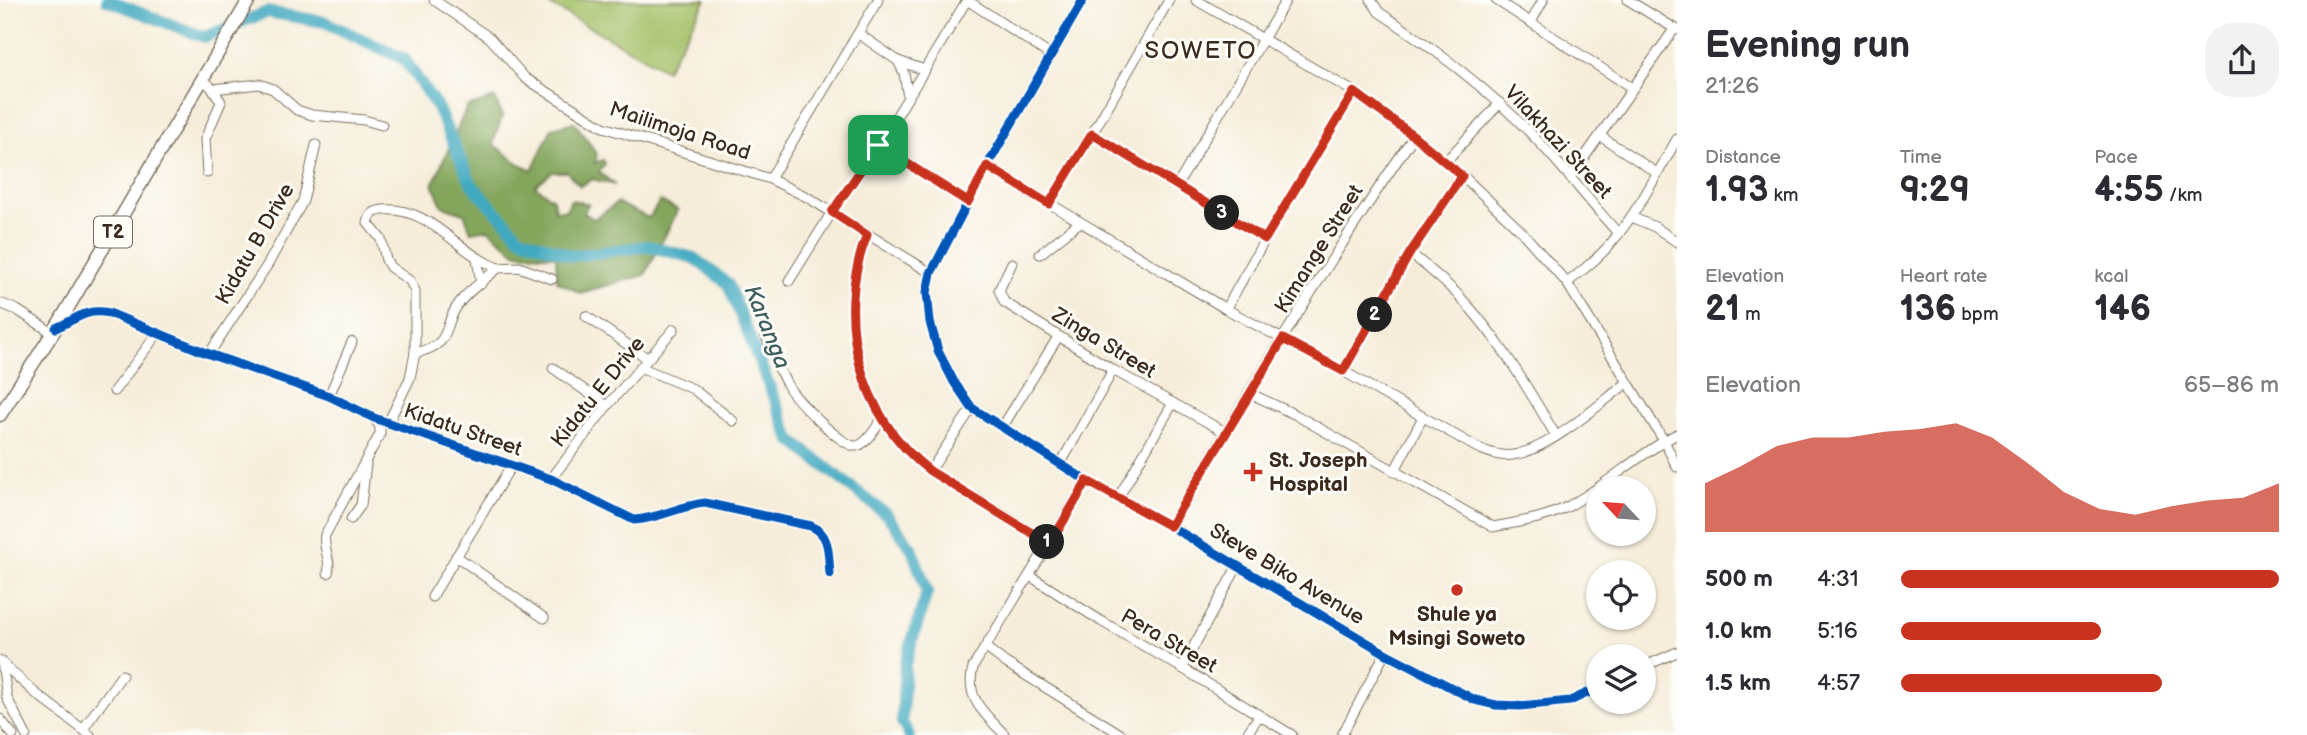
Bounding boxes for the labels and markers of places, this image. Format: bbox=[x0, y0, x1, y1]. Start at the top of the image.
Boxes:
pin bbox=[848, 115, 908, 175]
pin: 3 bbox=[1204, 196, 1240, 230]
pin: 2 bbox=[1358, 298, 1392, 332]
place label: St. Joseph Hospital bbox=[1269, 448, 1367, 497]
marker: St. Joseph Hospital bbox=[1243, 462, 1263, 482]
pin: 1 bbox=[1030, 524, 1064, 560]
marker: Shule ya Msingi Soweto bbox=[1449, 582, 1465, 598]
place label: Shule ya Msingi Soweto bbox=[1388, 602, 1526, 651]

